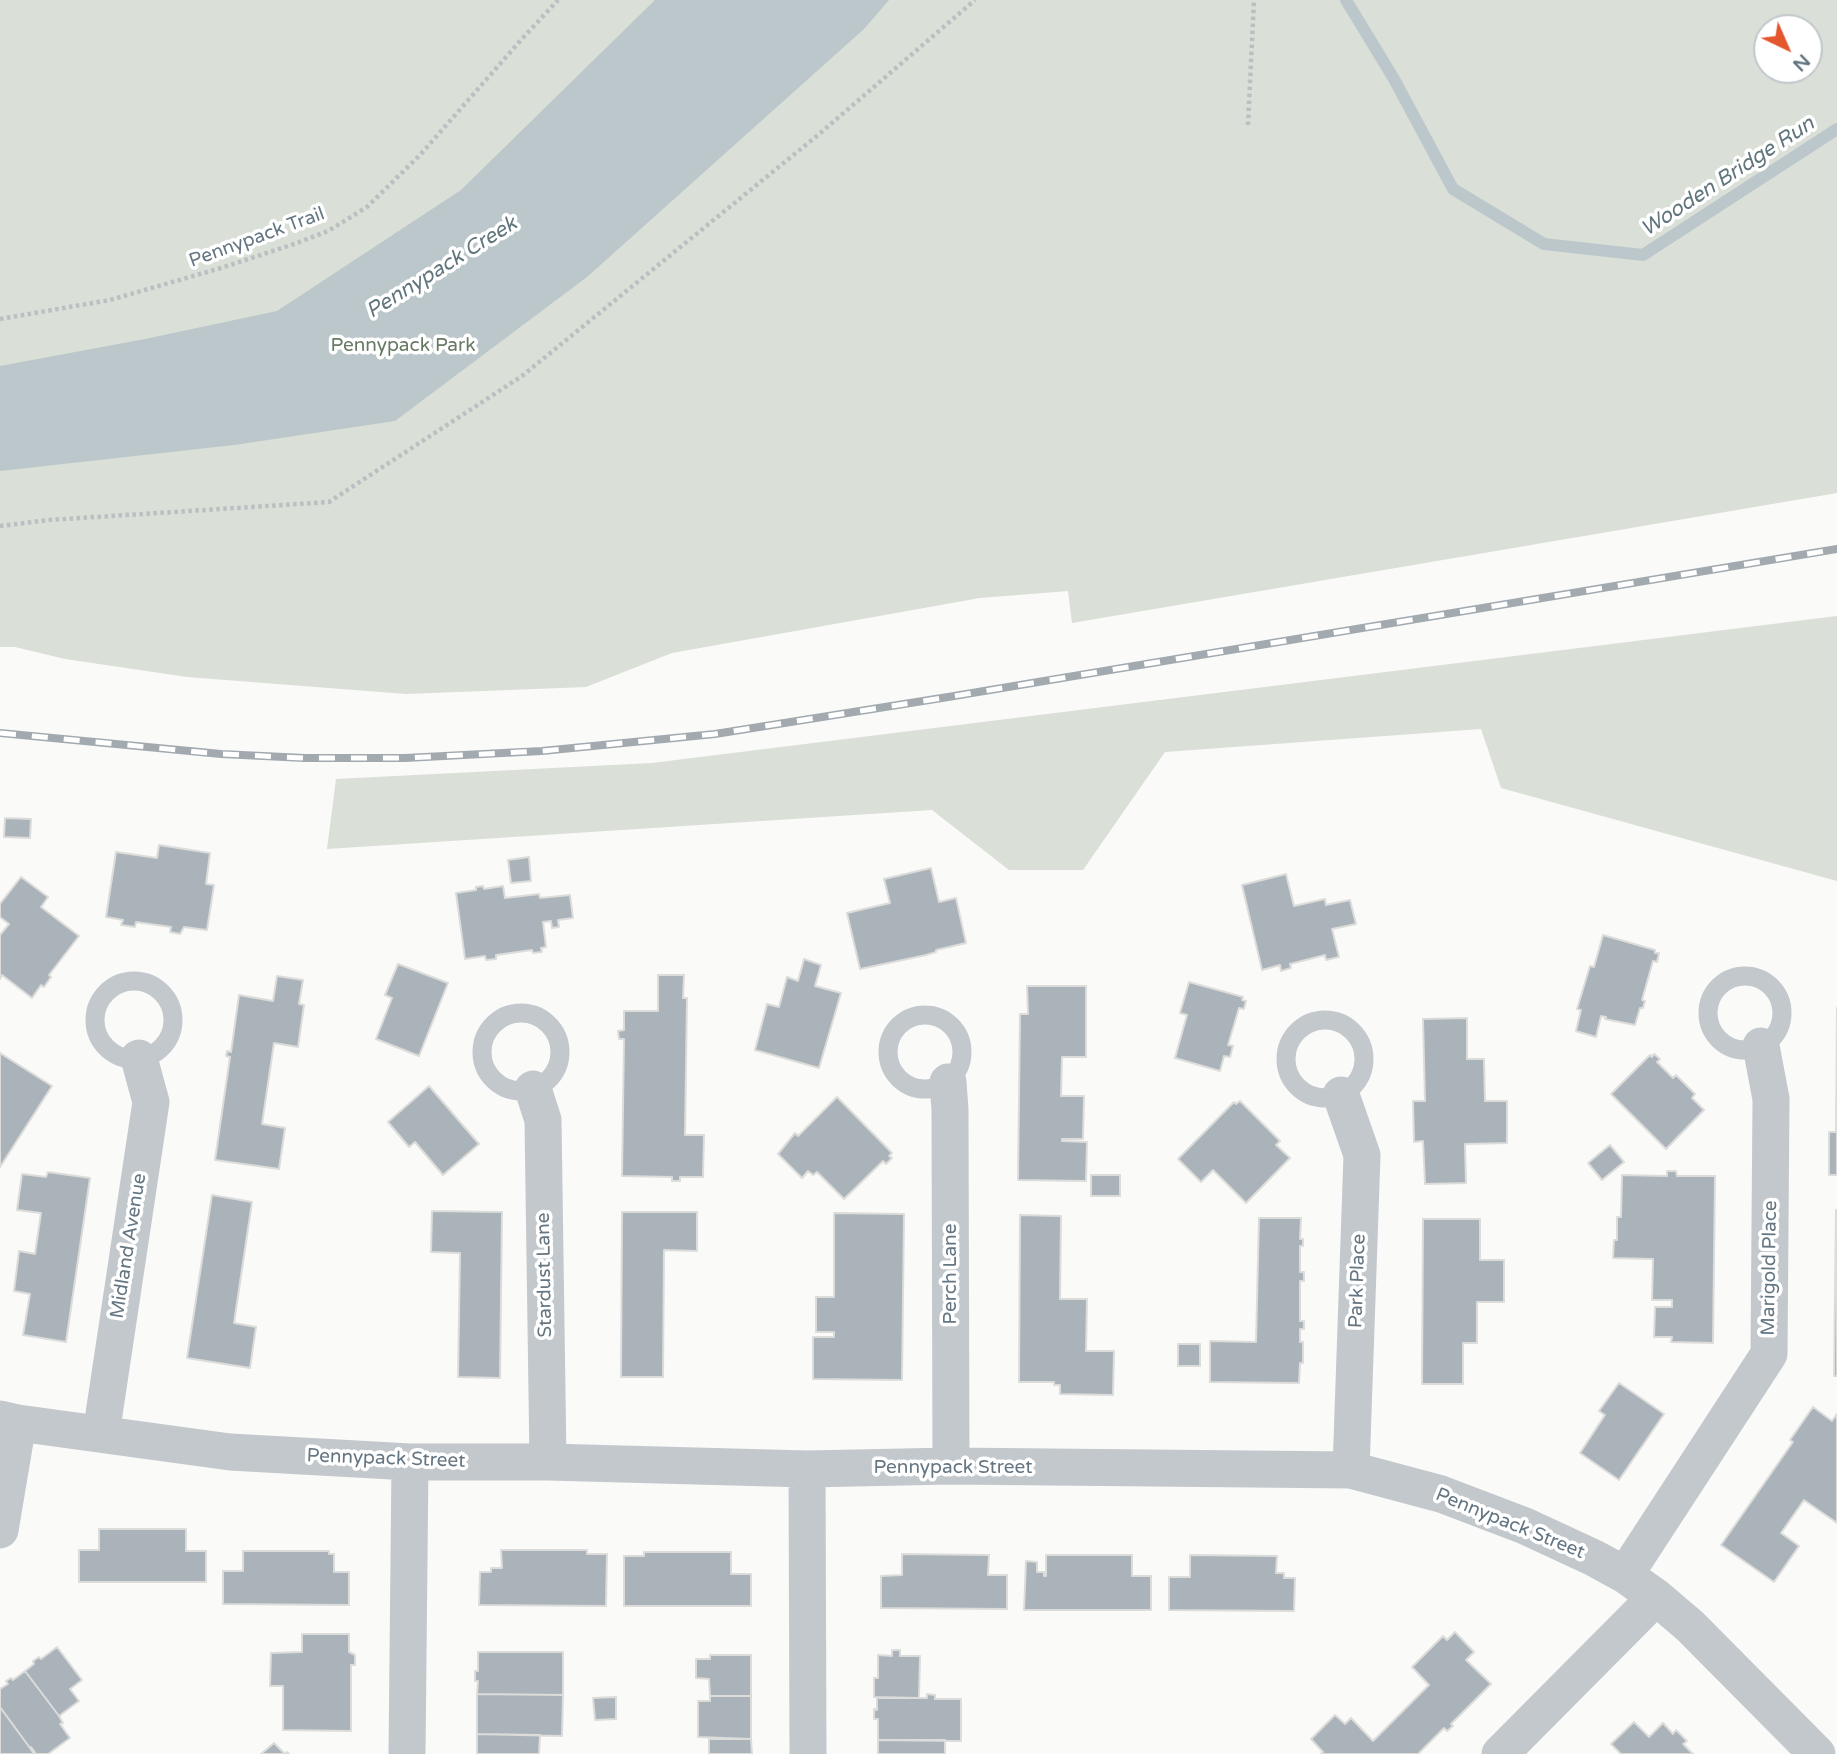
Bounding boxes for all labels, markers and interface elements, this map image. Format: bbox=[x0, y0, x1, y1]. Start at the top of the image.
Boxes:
north arrow bbox=[1753, 14, 1823, 84]
text: N bbox=[1788, 49, 1814, 76]
water label: Wooden Bridge Run bbox=[1637, 112, 1819, 242]
street label: Pennypack Trail bbox=[186, 203, 328, 273]
water label: Pennypack Creek bbox=[362, 211, 522, 325]
park label: Pennypack Park bbox=[330, 335, 476, 357]
street label: Midland Avenue bbox=[106, 1172, 152, 1320]
street label: Marigold Place bbox=[1757, 1200, 1783, 1336]
street label: Stardust Lane bbox=[533, 1212, 557, 1338]
street label: Perch Lane bbox=[940, 1224, 962, 1324]
street label: Park Place bbox=[1345, 1233, 1371, 1329]
street label: Pennypack Street bbox=[306, 1445, 466, 1473]
street label: Pennypack Street bbox=[874, 1457, 1032, 1479]
street label: Pennypack Street bbox=[1432, 1484, 1588, 1564]

